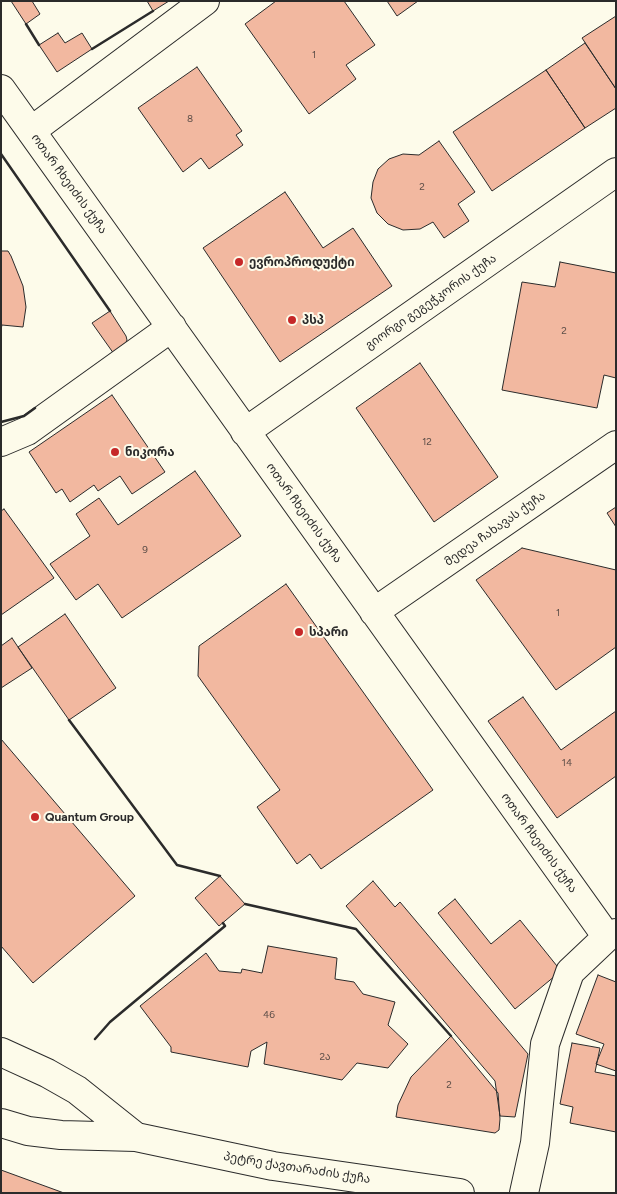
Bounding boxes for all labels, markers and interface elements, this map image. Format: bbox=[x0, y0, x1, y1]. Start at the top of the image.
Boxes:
house number: 1 bbox=[312, 49, 316, 61]
house number: 8 bbox=[187, 113, 193, 125]
street label: ოთარ ჩხეიძის ქუჩა bbox=[28, 131, 110, 237]
house number: 2 bbox=[419, 181, 425, 193]
street label: გიორგი გეგეჭკორის ქუჩა bbox=[363, 251, 499, 353]
place label: ევროპროდუქტი bbox=[249, 255, 354, 269]
marker: ევროპროდუქტი bbox=[233, 256, 245, 268]
place label: პსპ bbox=[302, 313, 324, 327]
marker: პსპ bbox=[286, 314, 298, 326]
house number: 2 bbox=[561, 325, 567, 337]
house number: 12 bbox=[422, 436, 432, 448]
place label: ნიკორა bbox=[125, 445, 174, 459]
marker: ნიკორა bbox=[109, 446, 121, 458]
street label: ოთარ ჩხეიძის ქუჩა bbox=[263, 460, 345, 566]
street label: მედეა ჩახავას ქუჩა bbox=[442, 489, 548, 569]
house number: 9 bbox=[142, 544, 148, 556]
house number: 1 bbox=[556, 607, 560, 619]
place label: სპარი bbox=[309, 625, 348, 639]
marker: სპარი bbox=[293, 626, 305, 638]
house number: 14 bbox=[562, 757, 572, 769]
street label: ოთარ ჩხეიძის ქუჩა bbox=[498, 790, 580, 896]
place label: Quantum Group bbox=[45, 810, 134, 824]
marker: Quantum Group bbox=[29, 811, 41, 823]
house number: 46 bbox=[263, 1009, 275, 1021]
house number: 2ა bbox=[319, 1051, 331, 1063]
house number: 2 bbox=[446, 1079, 452, 1091]
street label: პეტრე ქავთარაძის ქუჩა bbox=[223, 1149, 371, 1187]

